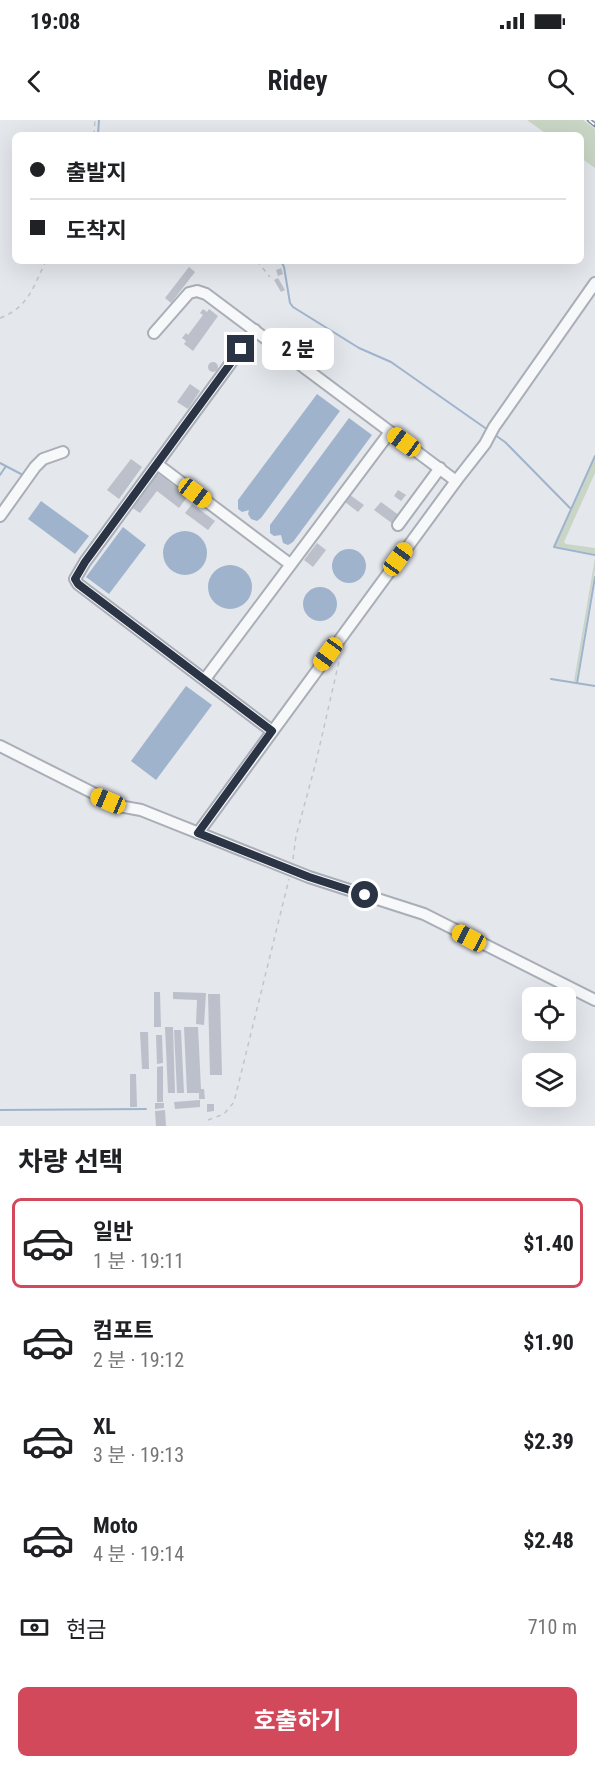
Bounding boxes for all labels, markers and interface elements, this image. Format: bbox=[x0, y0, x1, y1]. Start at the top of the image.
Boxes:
text: 19:08 bbox=[30, 9, 81, 34]
icon: back bbox=[18, 65, 51, 98]
text: Ridey bbox=[268, 65, 327, 97]
icon: search bbox=[544, 65, 577, 98]
text: 출발지 bbox=[66, 160, 127, 185]
text: 도착지 bbox=[66, 218, 127, 243]
callout: 2 분 bbox=[262, 328, 334, 370]
route end bbox=[227, 335, 254, 362]
text: 2 분 bbox=[281, 337, 315, 361]
car bbox=[384, 424, 424, 460]
car bbox=[175, 475, 215, 511]
car bbox=[380, 539, 416, 579]
car bbox=[310, 634, 346, 674]
car bbox=[88, 786, 128, 816]
route start bbox=[351, 881, 378, 908]
car bbox=[449, 922, 489, 954]
map controls bbox=[522, 987, 576, 1107]
button: locate bbox=[522, 987, 576, 1041]
button: layers bbox=[522, 1053, 576, 1107]
text: 차량 선택 bbox=[18, 1146, 124, 1178]
icon: car bbox=[21, 1216, 75, 1270]
text: 일반 bbox=[93, 1219, 133, 1244]
text: $1.40 bbox=[523, 1231, 574, 1256]
text: 1 분 · 19:11 bbox=[93, 1249, 184, 1273]
icon: car bbox=[21, 1315, 75, 1369]
text: 컴포트 bbox=[93, 1318, 154, 1343]
text: $1.90 bbox=[523, 1330, 574, 1355]
text: 2 분 · 19:12 bbox=[93, 1348, 184, 1372]
icon: car bbox=[21, 1414, 75, 1468]
text: XL bbox=[93, 1414, 116, 1439]
text: $2.39 bbox=[523, 1429, 574, 1454]
text: 3 분 · 19:13 bbox=[93, 1443, 184, 1467]
icon: car bbox=[21, 1513, 75, 1567]
text: Moto bbox=[93, 1513, 138, 1538]
text: $2.48 bbox=[523, 1528, 574, 1553]
text: 4 분 · 19:14 bbox=[93, 1542, 184, 1566]
icon: cash bbox=[18, 1611, 51, 1644]
text: 710 m bbox=[528, 1615, 577, 1639]
text: 현금 bbox=[66, 1617, 106, 1642]
button: 호출하기 bbox=[18, 1687, 577, 1756]

